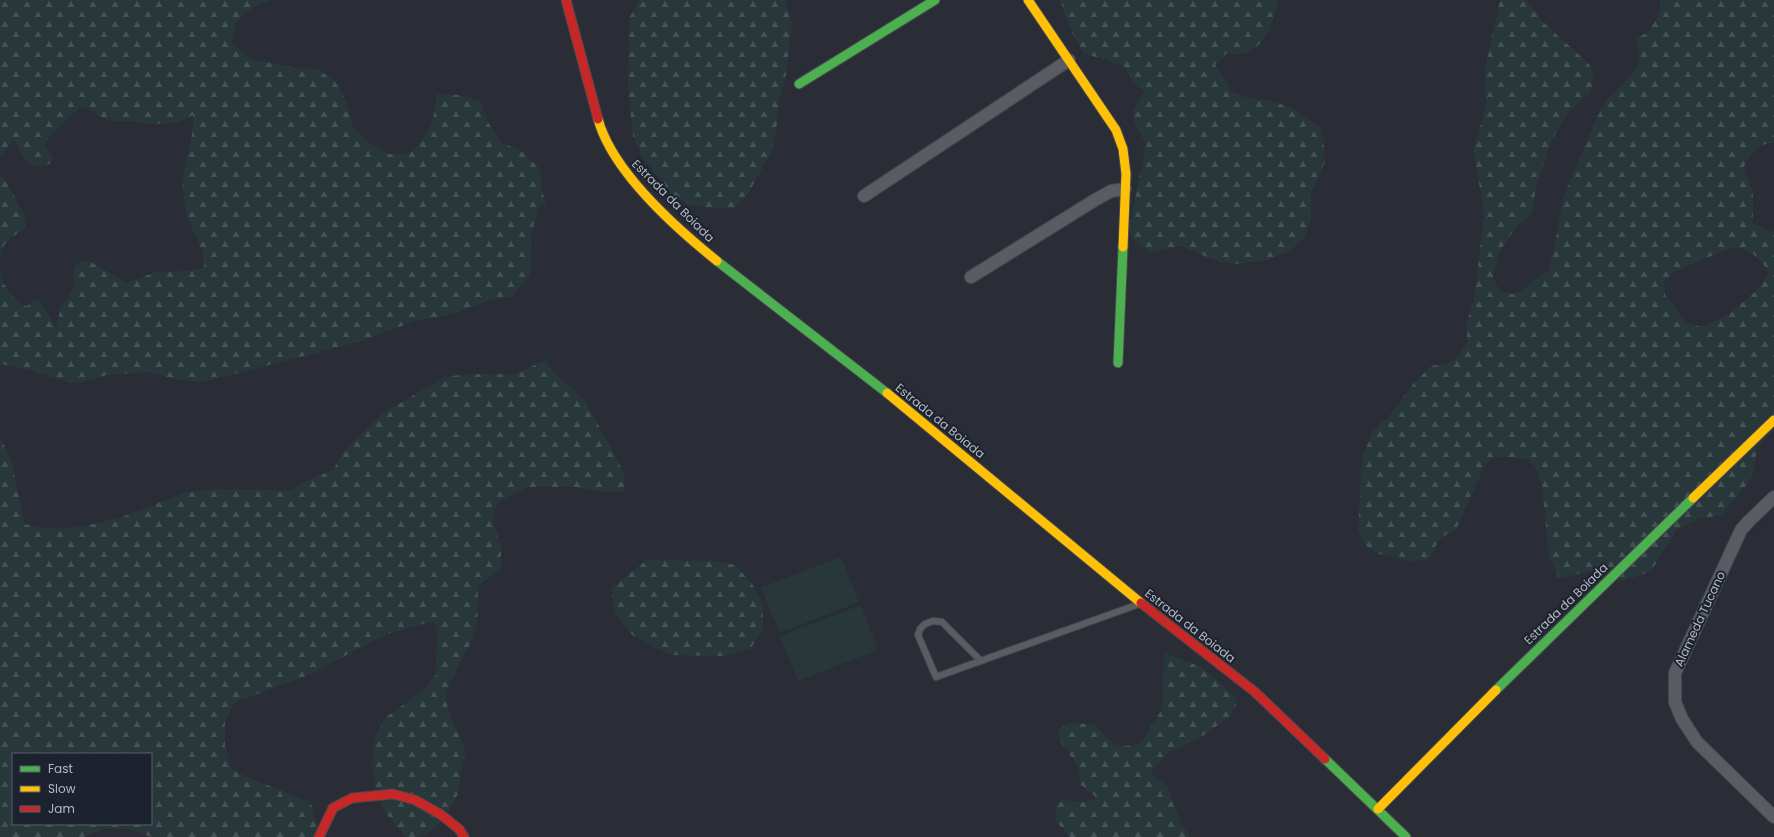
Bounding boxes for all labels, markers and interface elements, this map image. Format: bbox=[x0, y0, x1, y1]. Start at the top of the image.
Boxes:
street label: Estrada da Boiada bbox=[628, 156, 718, 246]
street label: Estrada da Boiada bbox=[892, 379, 989, 462]
street label: Estrada da Boiada bbox=[1520, 559, 1611, 648]
street label: Alameda Tucano bbox=[1670, 568, 1729, 669]
street label: Estrada da Boiada bbox=[1142, 585, 1239, 666]
legend bbox=[12, 753, 152, 825]
text: Fast bbox=[48, 760, 73, 777]
text: Slow bbox=[48, 780, 76, 797]
text: Jam bbox=[48, 800, 75, 817]

